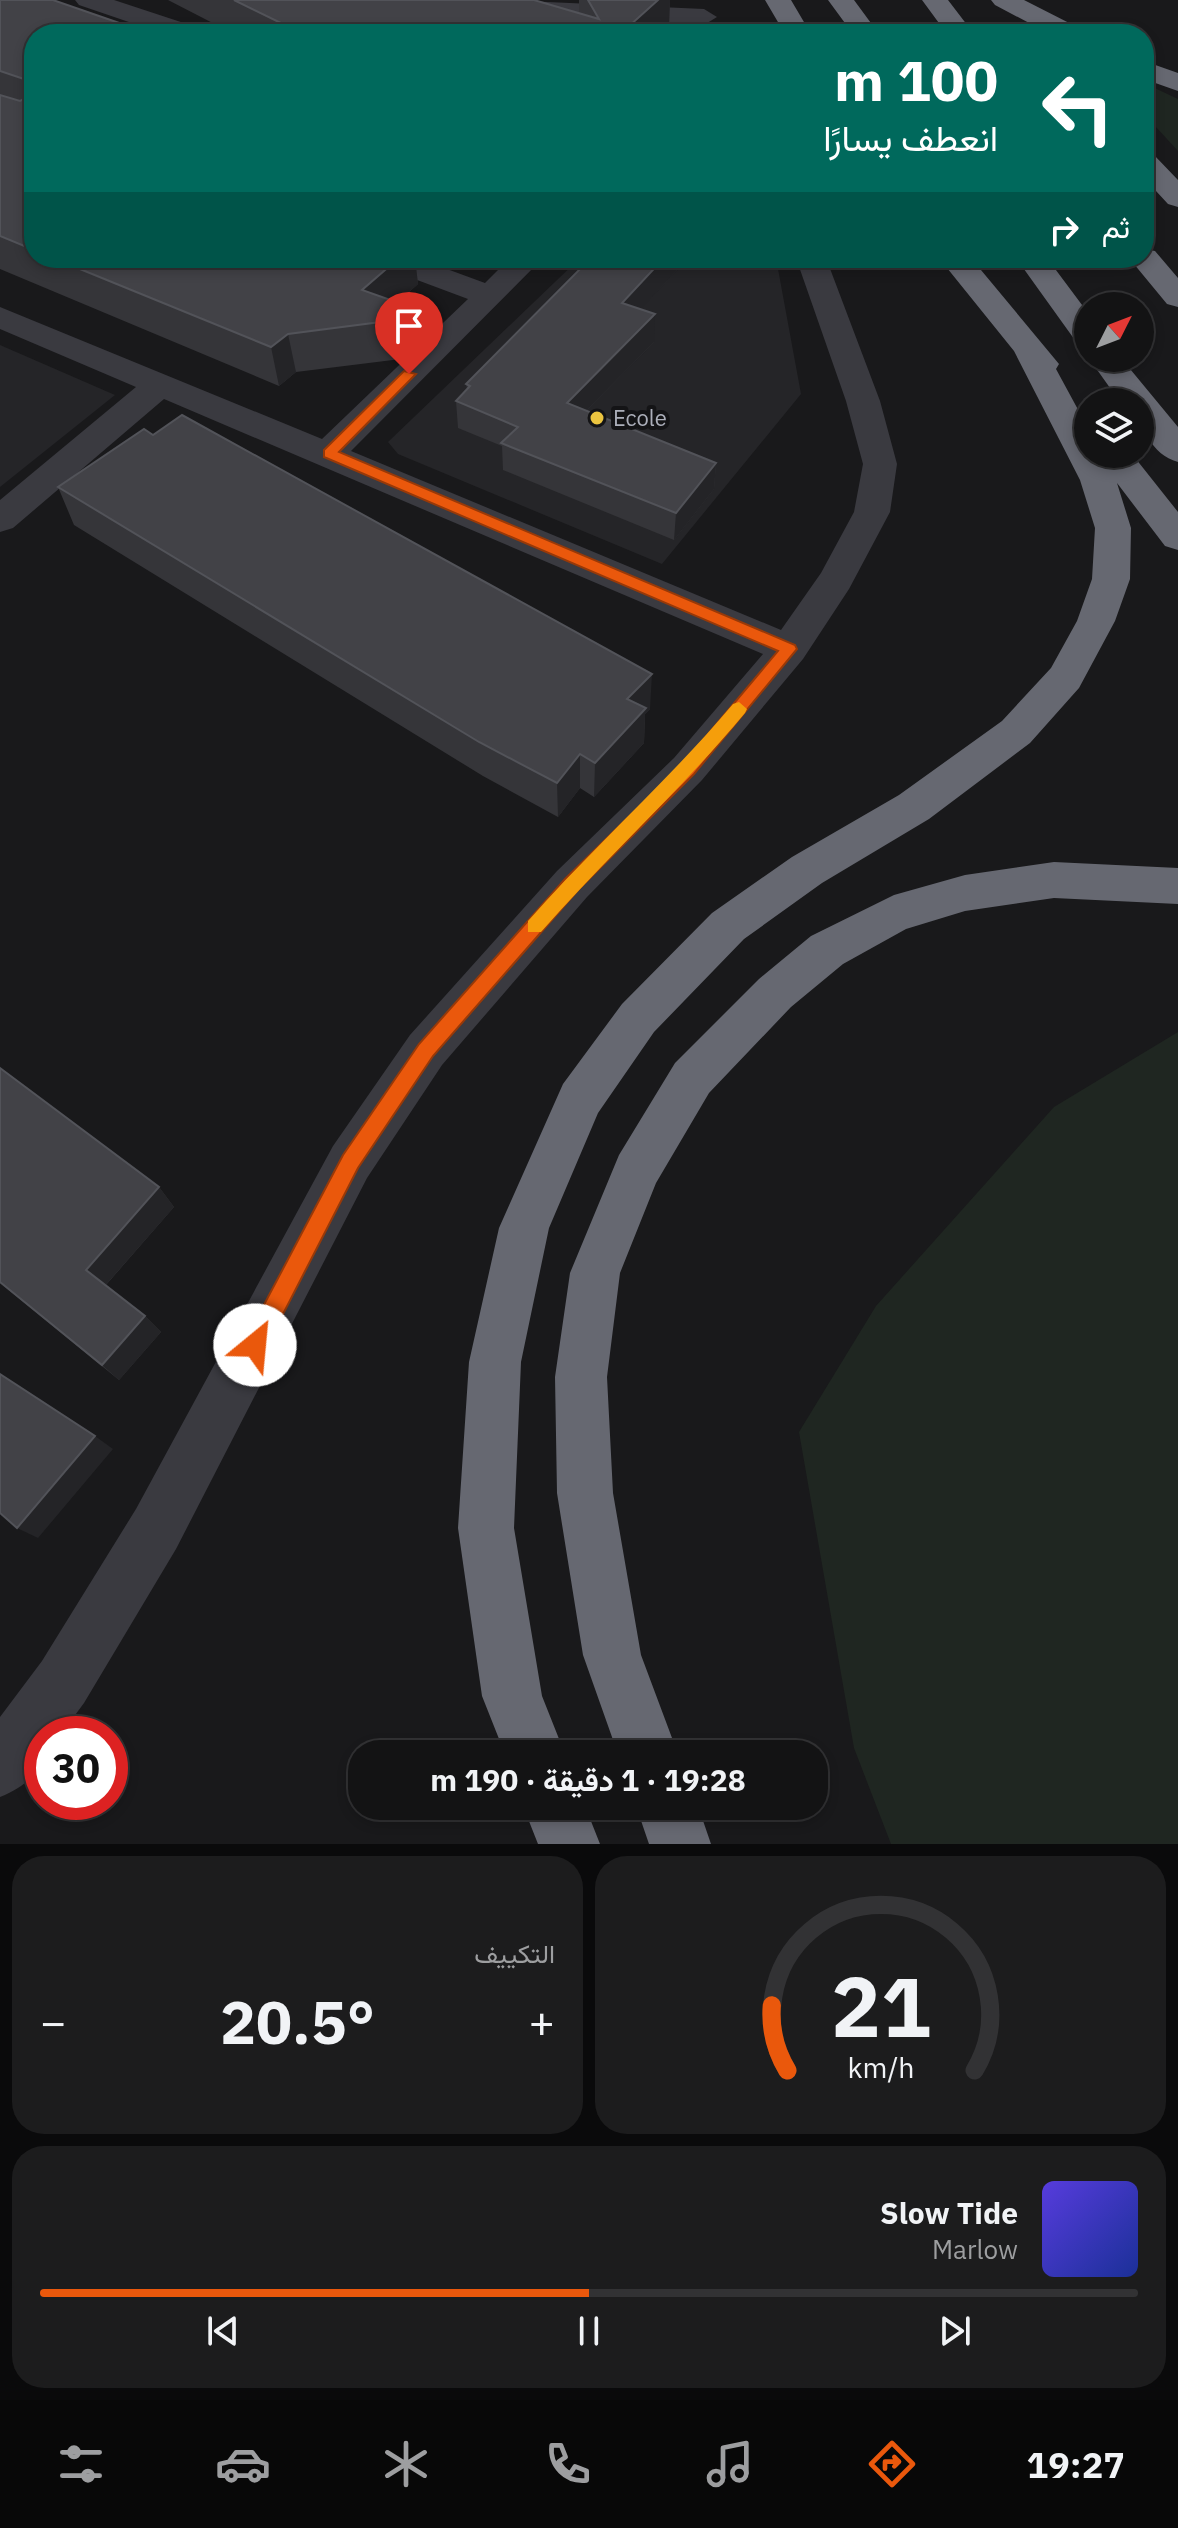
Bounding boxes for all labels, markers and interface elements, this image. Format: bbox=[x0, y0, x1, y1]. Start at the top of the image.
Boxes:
text: 100 m bbox=[834, 44, 998, 116]
icon: left bbox=[1026, 56, 1130, 160]
text: انعطف يسارًا bbox=[823, 114, 998, 161]
text: ثم bbox=[1102, 207, 1130, 246]
icon: right bbox=[1042, 208, 1086, 252]
pin bbox=[375, 292, 443, 374]
north arrow bbox=[1074, 292, 1154, 372]
map controls bbox=[1074, 292, 1154, 468]
icon: arrive bbox=[387, 304, 431, 348]
button: layers bbox=[1074, 388, 1154, 468]
place label: Ecole bbox=[613, 403, 667, 432]
marker: Ecole bbox=[588, 409, 606, 427]
position arrow bbox=[213, 1303, 297, 1387]
speed limit sign: 30 bbox=[24, 1716, 128, 1820]
text: 19:28 · 1 دقيقة · 190 m bbox=[430, 1760, 746, 1799]
text: التكييف bbox=[474, 1936, 555, 1970]
text: 21 bbox=[831, 1952, 930, 2060]
text: 20.5° bbox=[220, 1982, 375, 2061]
text: − bbox=[40, 1993, 66, 2050]
text: + bbox=[529, 1993, 555, 2050]
text: km/h bbox=[847, 2049, 914, 2086]
text: Slow Tide bbox=[880, 2193, 1018, 2232]
text: Marlow bbox=[932, 2232, 1018, 2266]
icon: previous bbox=[201, 2309, 245, 2353]
icon: pause bbox=[567, 2309, 611, 2353]
icon: next bbox=[933, 2309, 977, 2353]
icon: filters bbox=[53, 2436, 109, 2492]
icon: car bbox=[215, 2436, 271, 2492]
icon: climate bbox=[378, 2436, 434, 2492]
icon: phone bbox=[540, 2436, 596, 2492]
icon: music bbox=[702, 2436, 758, 2492]
icon: directions bbox=[864, 2436, 920, 2492]
text: 19:27 bbox=[1027, 2441, 1125, 2488]

